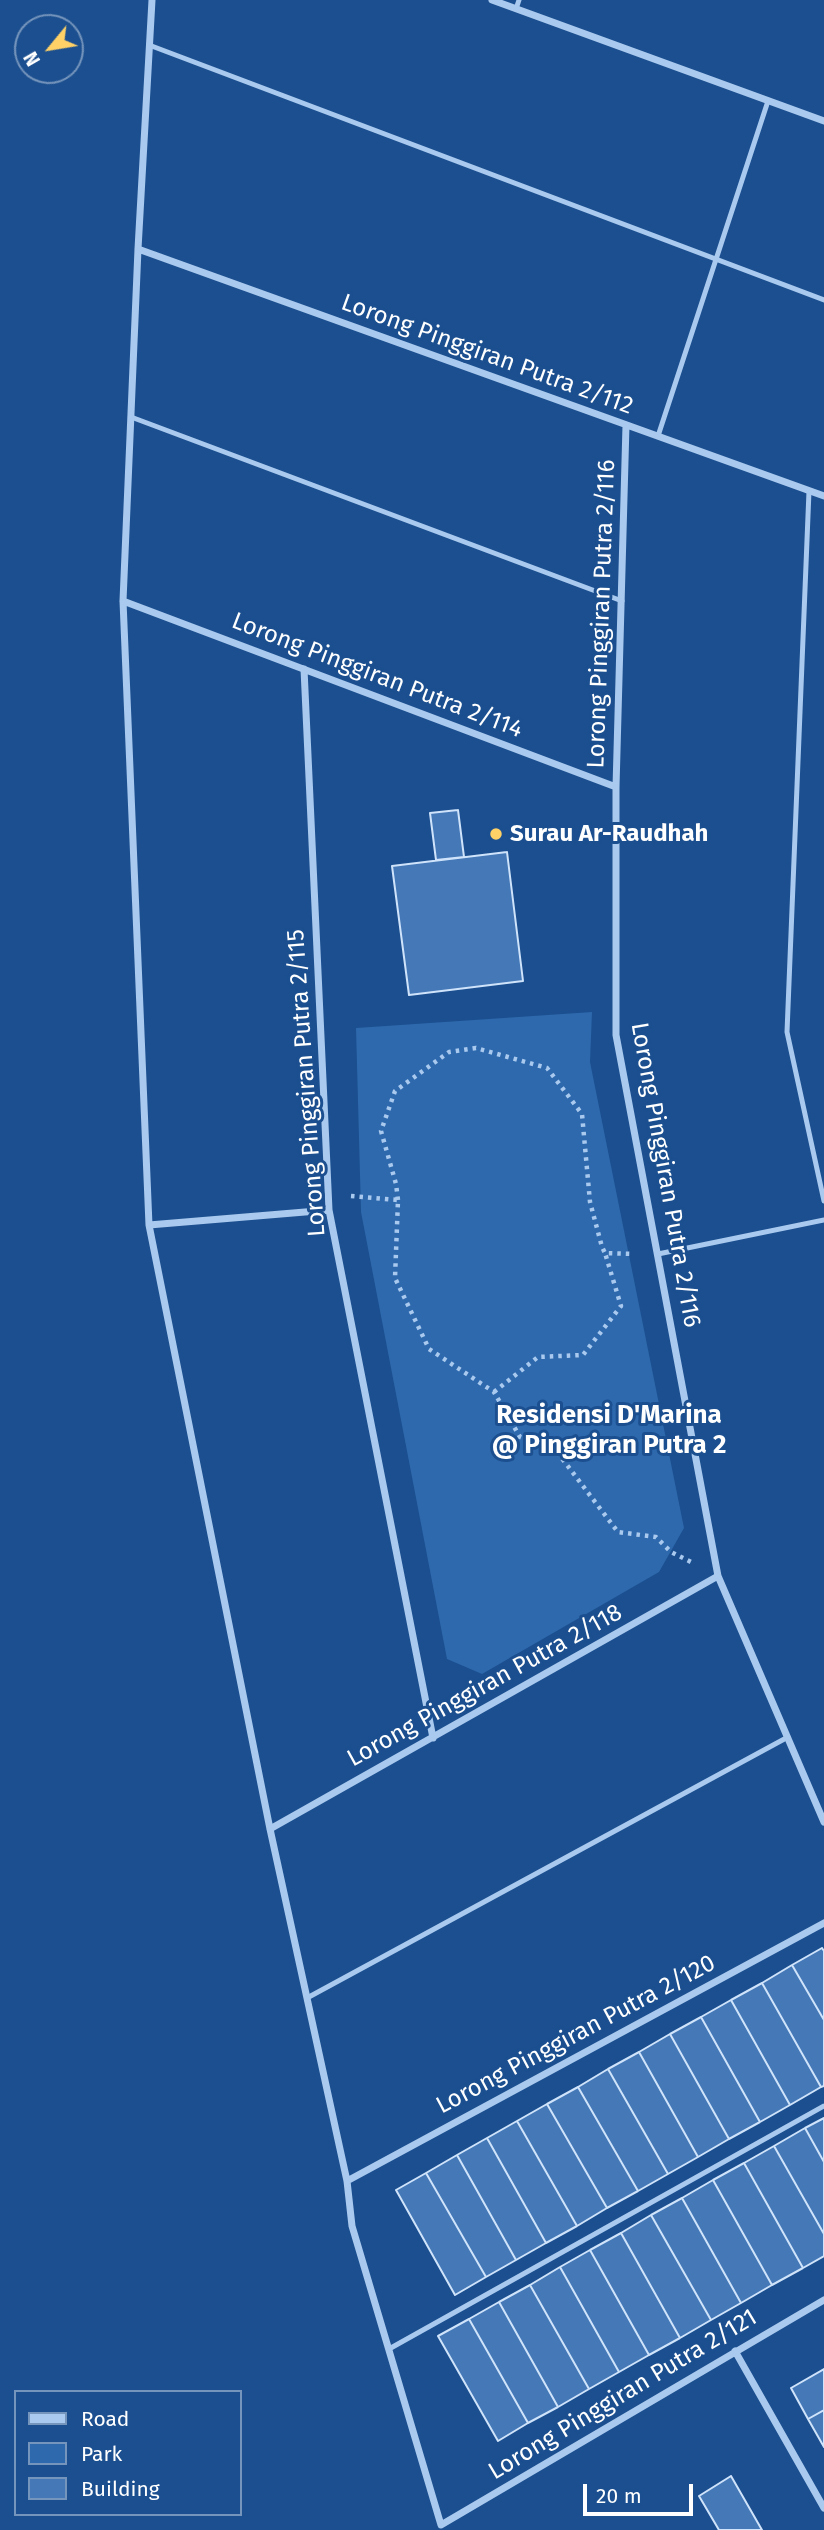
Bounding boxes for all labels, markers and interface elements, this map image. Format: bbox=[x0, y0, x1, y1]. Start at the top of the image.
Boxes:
north arrow bbox=[14, 14, 84, 84]
text: N bbox=[19, 48, 45, 70]
street label: Lorong Pinggiran Putra 2/112 bbox=[337, 289, 637, 421]
street label: Lorong Pinggiran Putra 2/116 bbox=[582, 459, 622, 769]
street label: Lorong Pinggiran Putra 2/114 bbox=[228, 607, 526, 745]
place label: Surau Ar-Raudhah bbox=[510, 820, 708, 848]
marker: Surau Ar-Raudhah bbox=[488, 826, 504, 842]
street label: Lorong Pinggiran Putra 2/115 bbox=[282, 928, 332, 1238]
street label: Lorong Pinggiran Putra 2/116 bbox=[624, 1020, 706, 1330]
district label: Residensi D'Marina @ Pinggiran Putra 2 bbox=[492, 1400, 726, 1462]
street label: Lorong Pinggiran Putra 2/118 bbox=[343, 1598, 627, 1774]
street label: Lorong Pinggiran Putra 2/120 bbox=[432, 1949, 720, 2121]
street label: Lorong Pinggiran Putra 2/121 bbox=[484, 2303, 762, 2487]
legend bbox=[14, 2390, 242, 2516]
text: Road bbox=[81, 2406, 129, 2432]
text: Park bbox=[81, 2441, 122, 2467]
scale bar bbox=[586, 2470, 696, 2514]
text: Building bbox=[81, 2476, 160, 2502]
text: 20 m bbox=[596, 2483, 642, 2509]

